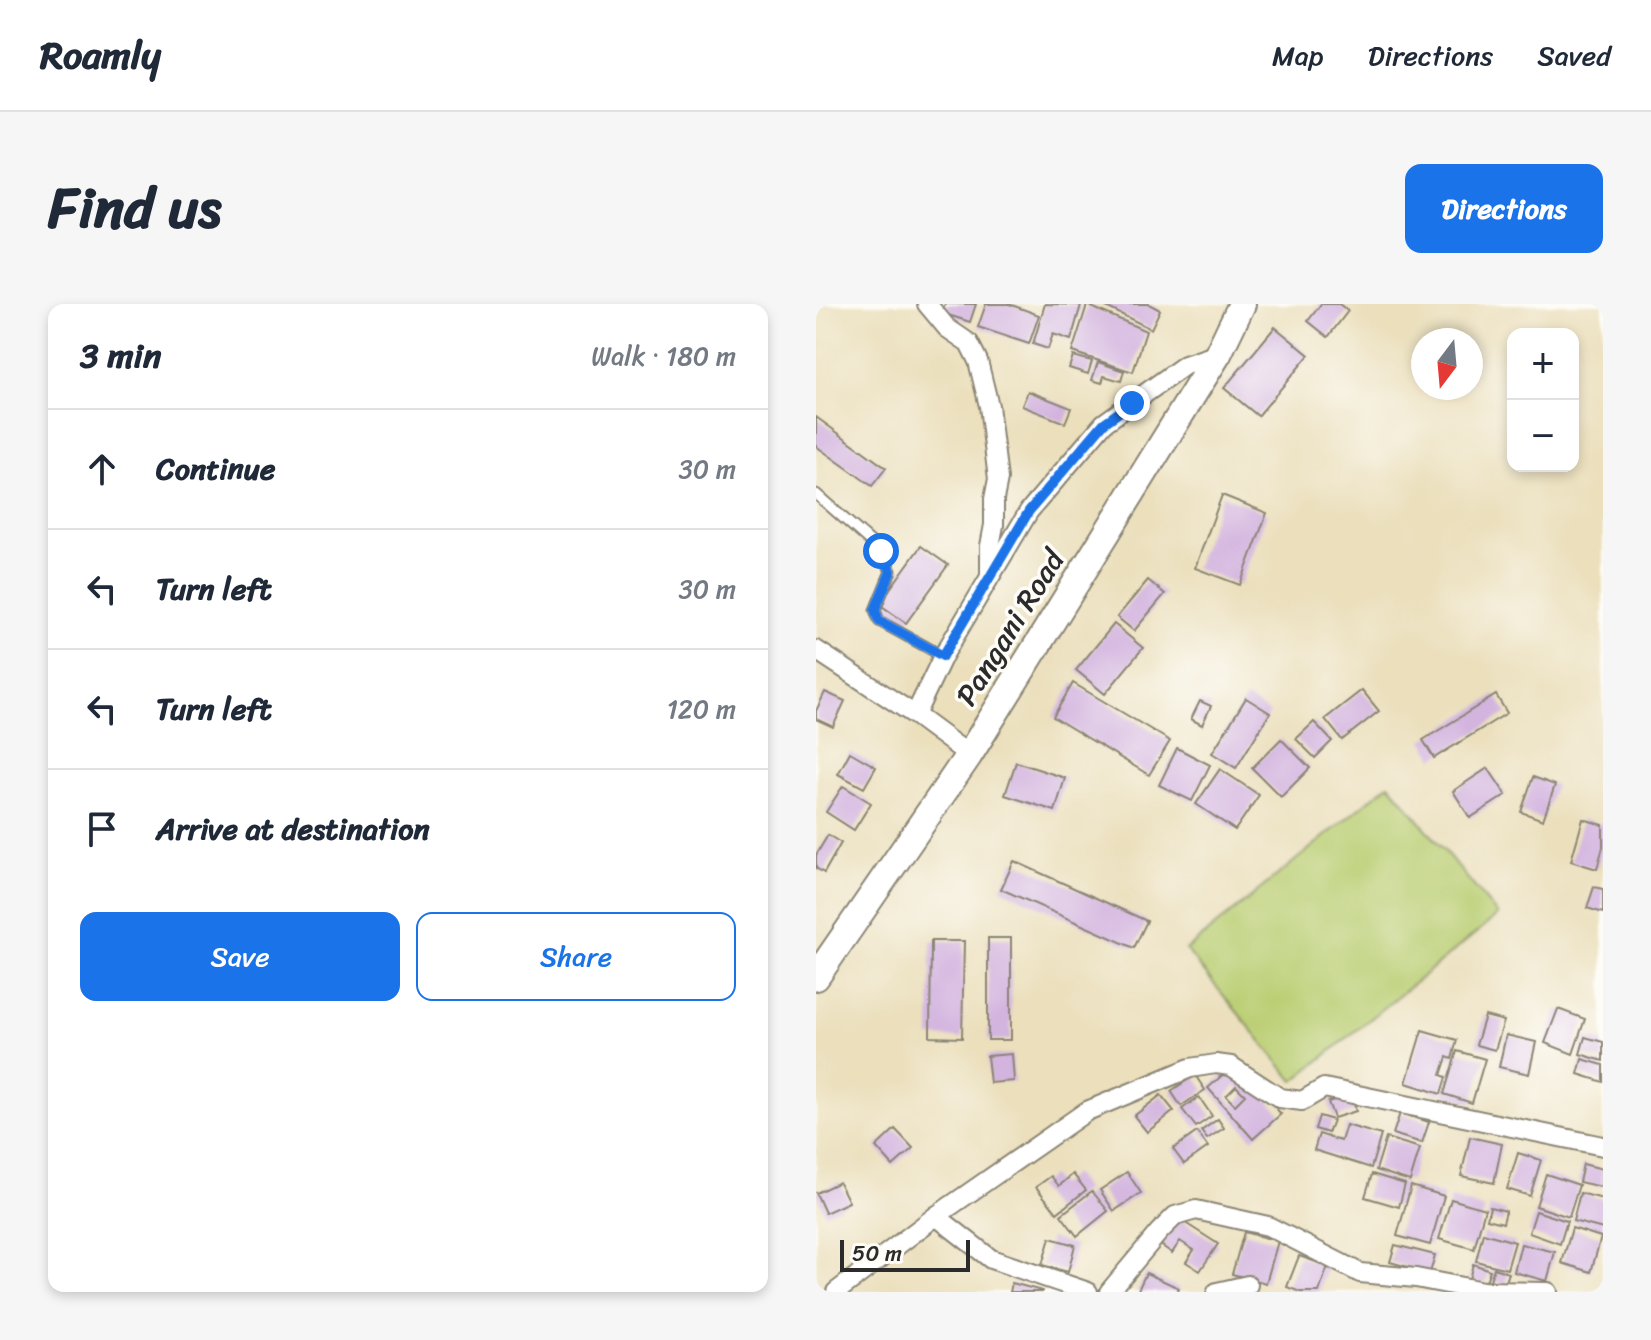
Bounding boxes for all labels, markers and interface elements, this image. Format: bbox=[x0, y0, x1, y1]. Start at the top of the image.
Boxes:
text: Roamly bbox=[40, 22, 161, 89]
text: Map bbox=[1272, 31, 1324, 80]
text: Directions bbox=[1368, 31, 1493, 80]
text: Saved bbox=[1537, 31, 1611, 80]
text: Find us bbox=[48, 159, 221, 258]
button: Directions bbox=[1405, 164, 1603, 253]
text: 3 min bbox=[80, 326, 161, 386]
north arrow bbox=[1411, 328, 1483, 400]
map controls bbox=[1507, 328, 1579, 472]
button: + bbox=[1507, 328, 1579, 400]
text: Walk · 180 m bbox=[591, 333, 736, 379]
route end bbox=[1114, 385, 1150, 421]
button: − bbox=[1507, 400, 1579, 472]
text: Continue bbox=[156, 442, 275, 496]
text: 30 m bbox=[679, 446, 736, 492]
icon: ahead bbox=[80, 447, 124, 491]
route start bbox=[863, 533, 899, 569]
street label: Pangani Road bbox=[940, 537, 1081, 717]
text: Turn left bbox=[156, 562, 272, 616]
text: 30 m bbox=[679, 566, 736, 612]
icon: left bbox=[80, 567, 124, 611]
text: Turn left bbox=[156, 682, 272, 736]
text: 120 m bbox=[667, 686, 736, 732]
icon: left bbox=[80, 687, 124, 731]
text: Arrive at destination bbox=[156, 802, 430, 856]
icon: arrive bbox=[80, 807, 124, 851]
button: Save bbox=[80, 912, 400, 1001]
button: Share bbox=[416, 912, 736, 1001]
text: 50 m bbox=[852, 1234, 902, 1273]
scale bar bbox=[840, 1236, 970, 1272]

